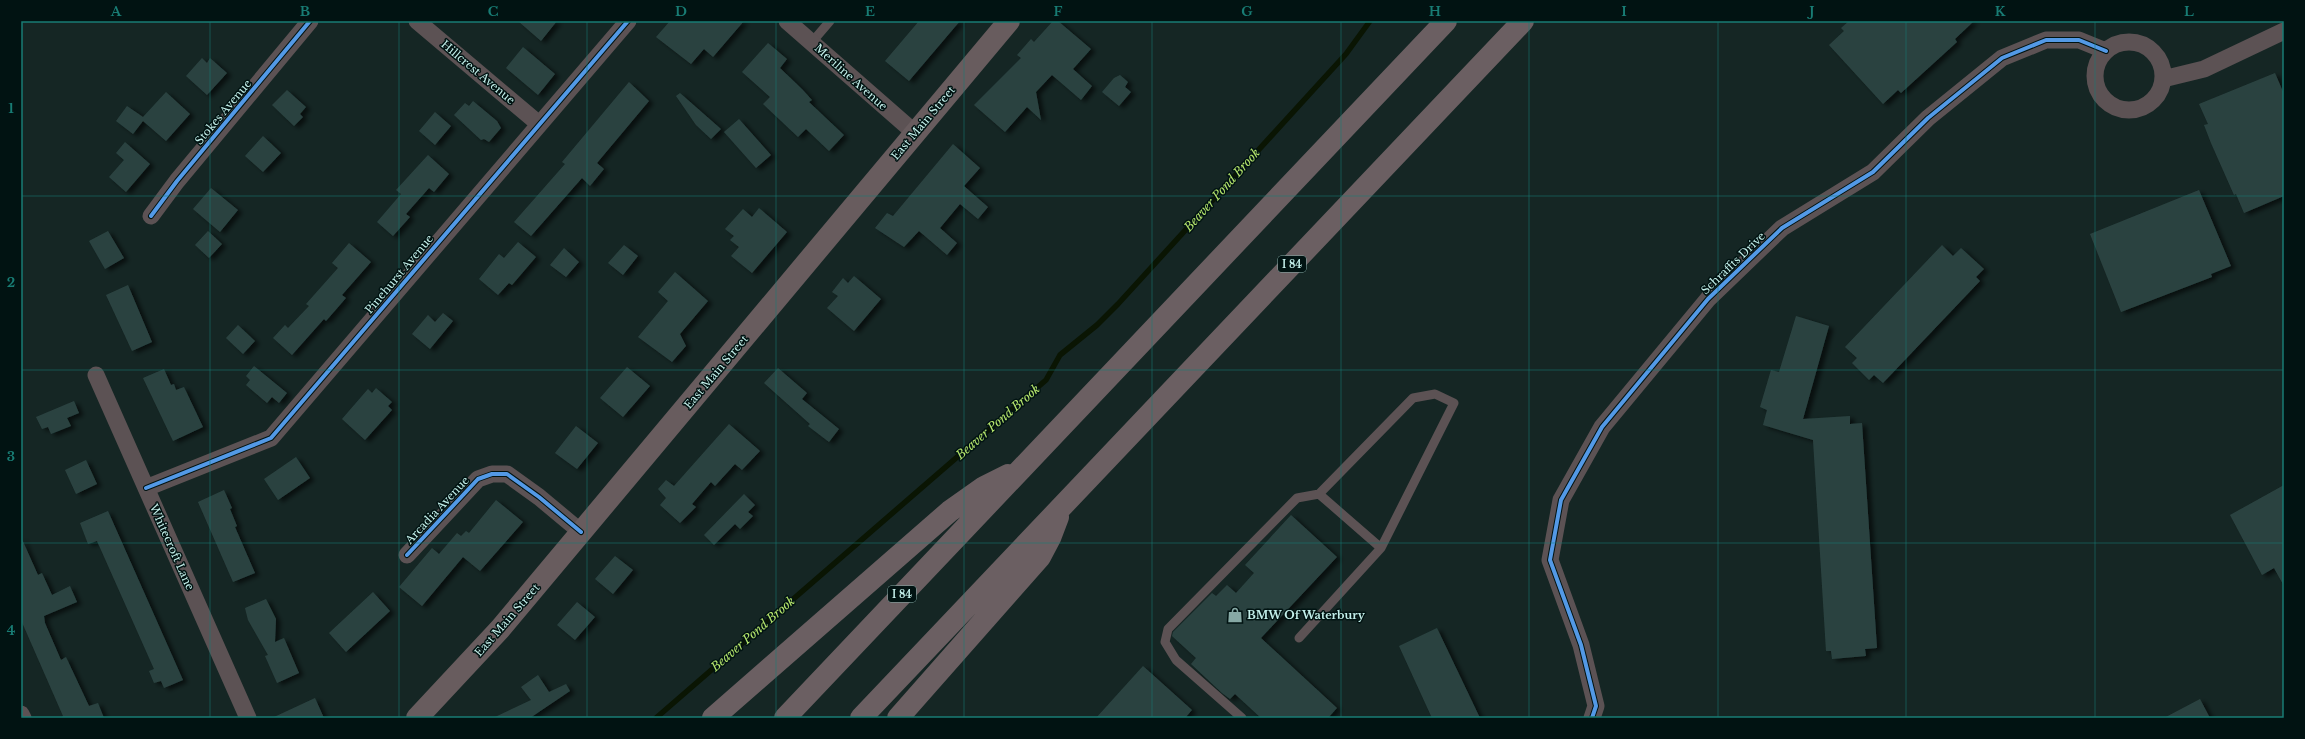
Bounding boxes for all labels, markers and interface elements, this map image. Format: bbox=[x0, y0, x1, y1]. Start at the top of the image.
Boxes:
text: A bbox=[110, 3, 122, 20]
text: B bbox=[300, 3, 310, 20]
text: C bbox=[488, 3, 499, 20]
text: D bbox=[675, 3, 687, 20]
text: E bbox=[865, 3, 875, 20]
text: F bbox=[1054, 3, 1063, 20]
text: G bbox=[1241, 3, 1253, 20]
text: H bbox=[1429, 3, 1441, 20]
text: I bbox=[1621, 3, 1627, 20]
text: J bbox=[1806, 3, 1815, 20]
text: K bbox=[1995, 3, 2006, 20]
text: L bbox=[2184, 3, 2194, 20]
street label: Hillcrest Avenue bbox=[438, 37, 518, 107]
street label: Meriline Avenue bbox=[812, 41, 890, 113]
street label: Stokes Avenue bbox=[192, 77, 254, 147]
street label: East Main Street bbox=[888, 83, 958, 163]
text: 1 bbox=[8, 100, 14, 117]
water label: Beaver Pond Brook bbox=[1180, 145, 1263, 235]
street label: Schraffts Drive bbox=[1698, 229, 1768, 297]
street label: Pinehurst Avenue bbox=[362, 232, 436, 316]
road number: I 84 bbox=[1278, 256, 1306, 272]
text: 2 bbox=[7, 274, 15, 291]
street label: East Main Street bbox=[681, 332, 751, 412]
water label: Beaver Pond Brook bbox=[952, 381, 1043, 463]
text: 3 bbox=[7, 448, 15, 465]
street label: Arcadia Avenue bbox=[401, 473, 472, 547]
street label: Whitecroft Lane bbox=[146, 501, 197, 592]
street label: East Main Street bbox=[472, 580, 543, 659]
road number: I 84 bbox=[888, 586, 916, 602]
water label: Beaver Pond Brook bbox=[707, 593, 798, 675]
shop icon: BMW Of Waterbury bbox=[1226, 606, 1244, 624]
place label: BMW Of Waterbury bbox=[1247, 608, 1366, 622]
text: 4 bbox=[7, 622, 16, 639]

